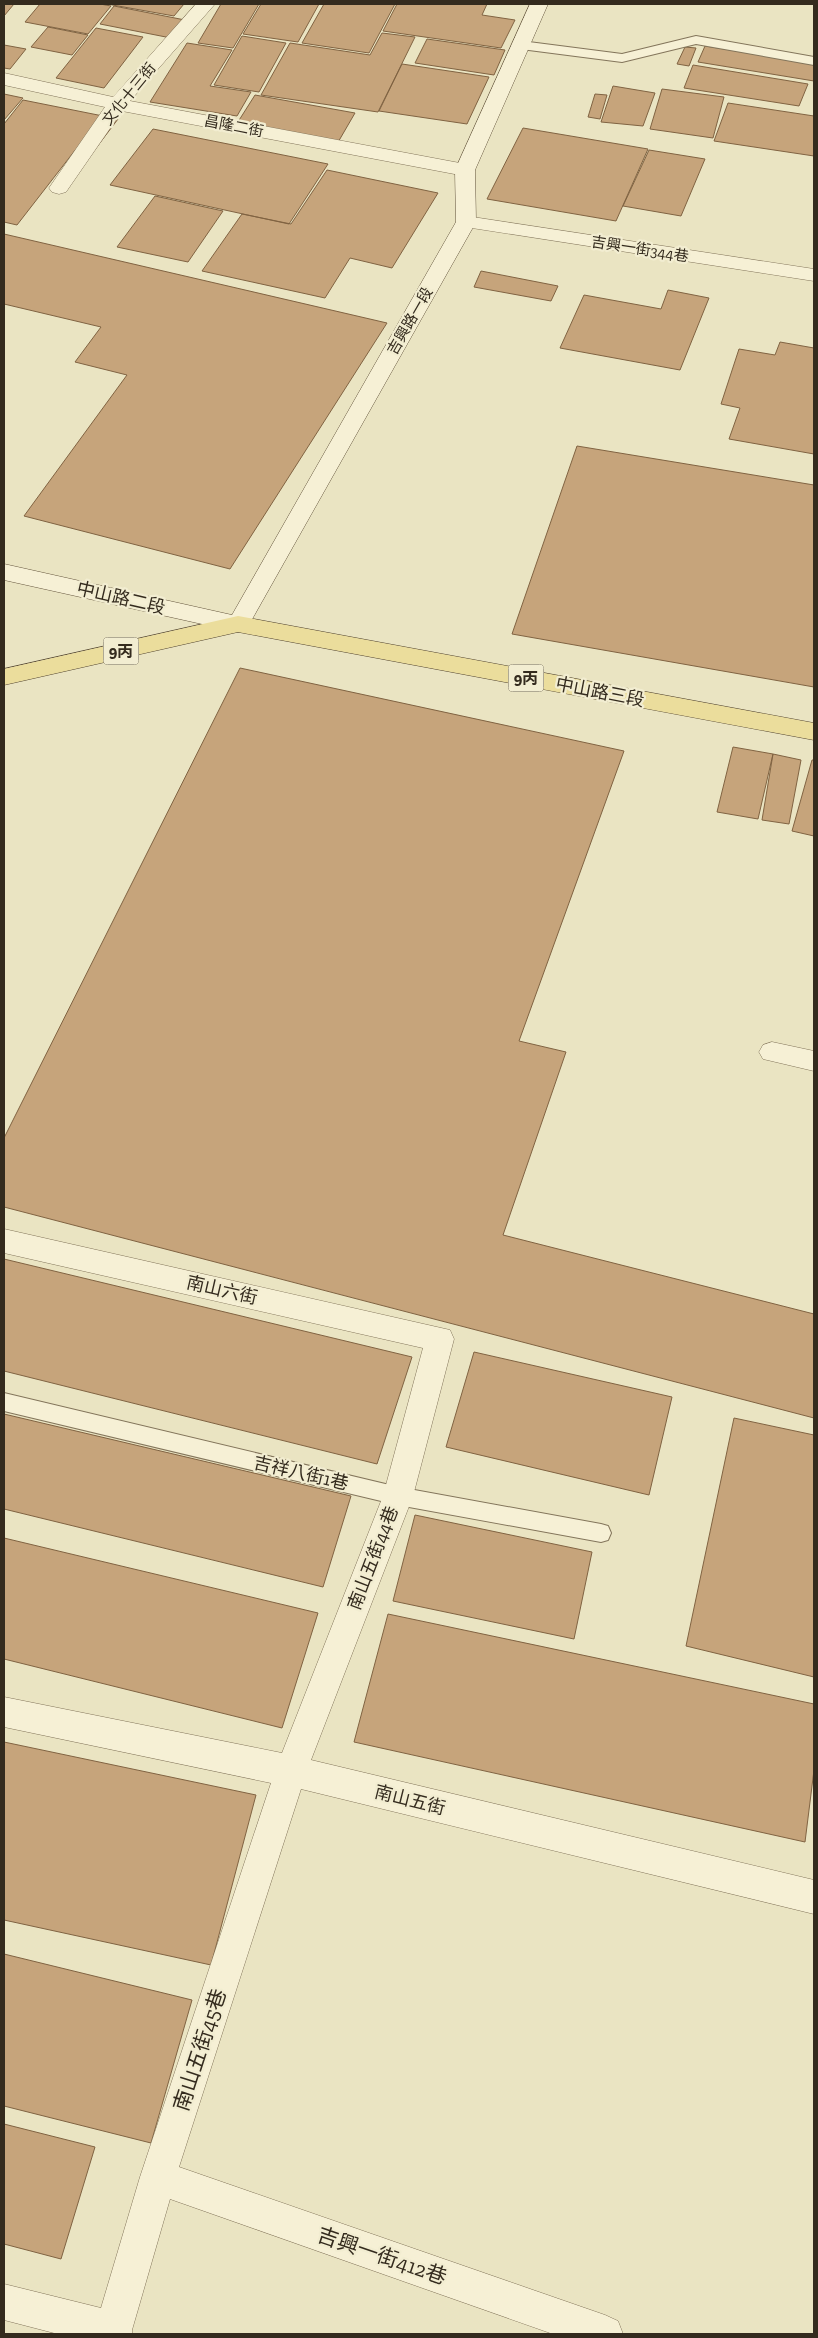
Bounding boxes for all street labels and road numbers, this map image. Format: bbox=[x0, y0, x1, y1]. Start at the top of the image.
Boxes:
street label: 文化十三街 bbox=[98, 59, 160, 129]
street label: 昌隆二街 bbox=[203, 111, 265, 141]
street label: 吉興一街344巷 bbox=[590, 232, 690, 266]
street label: 吉興路一段 bbox=[383, 284, 437, 358]
street label: 中山路二段 bbox=[75, 577, 167, 619]
road number: 9丙 bbox=[104, 637, 138, 664]
road number: 9丙 bbox=[508, 664, 544, 691]
street label: 中山路三段 bbox=[554, 673, 646, 711]
street label: 南山六街 bbox=[184, 1271, 260, 1309]
street label: 吉祥八街1巷 bbox=[251, 1451, 351, 1495]
street label: 南山五街44巷 bbox=[343, 1503, 403, 1613]
street label: 南山五街 bbox=[372, 1781, 448, 1819]
street label: 南山五街45巷 bbox=[168, 1986, 231, 2114]
street label: 吉興一街412巷 bbox=[314, 2222, 450, 2289]

